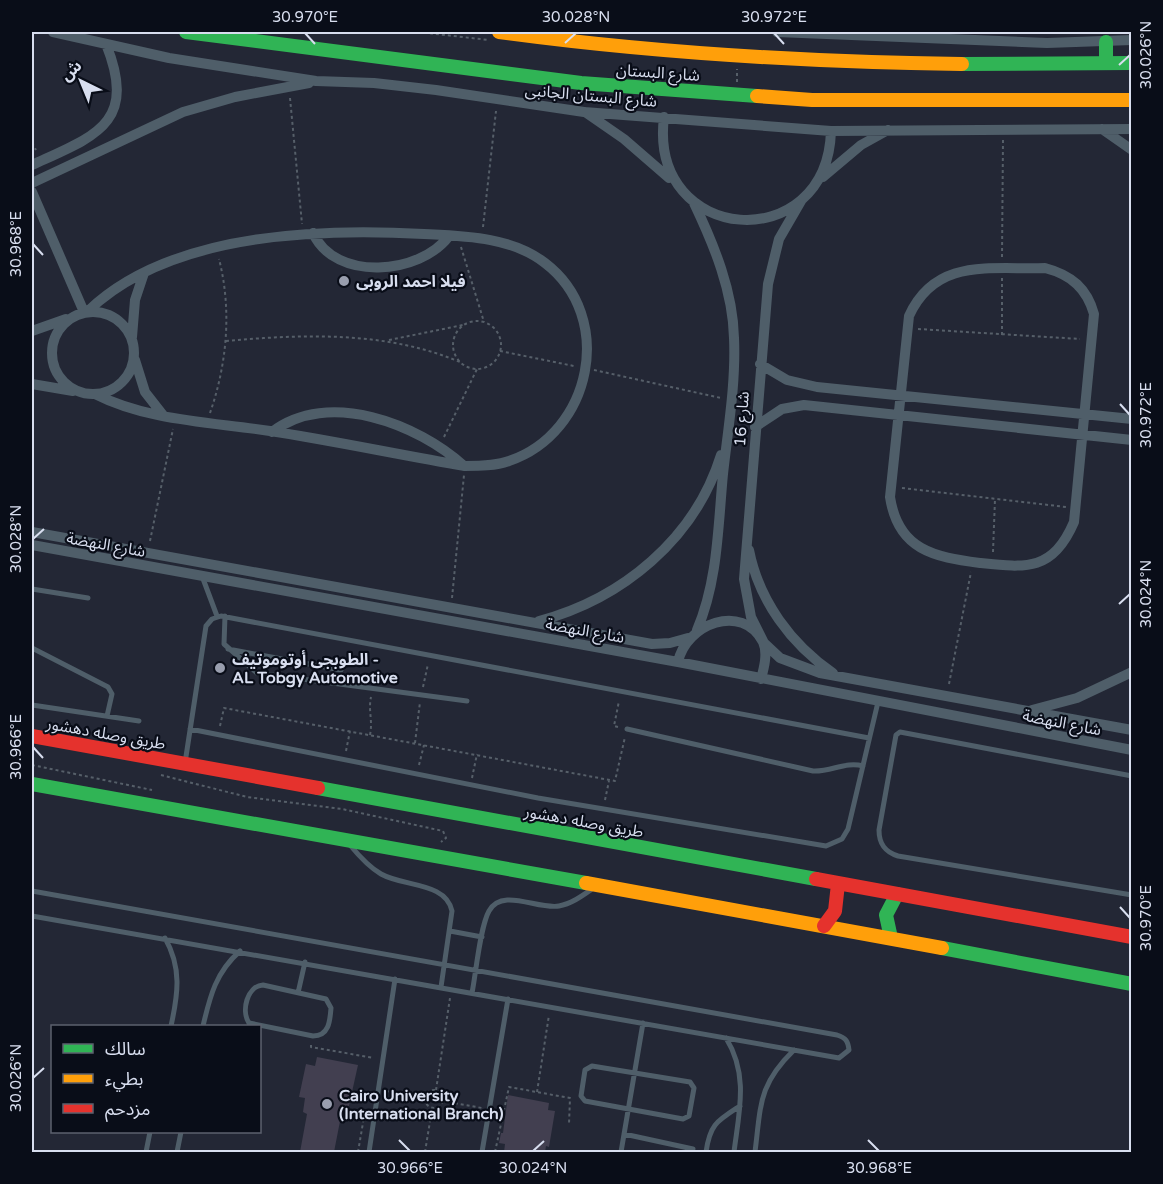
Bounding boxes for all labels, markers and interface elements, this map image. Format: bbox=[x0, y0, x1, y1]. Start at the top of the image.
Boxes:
text: 30.970°E bbox=[272, 8, 338, 26]
text: 30.028°N bbox=[542, 8, 610, 26]
text: 30.972°E bbox=[741, 8, 807, 26]
text: 30.026°N bbox=[1137, 21, 1155, 89]
north arrow bbox=[51, 51, 111, 111]
text: ش bbox=[57, 56, 86, 86]
street label: شارع البستان bbox=[615, 60, 701, 88]
street label: شارع البستان الجانبى bbox=[524, 80, 658, 114]
text: 30.968°E bbox=[7, 211, 25, 277]
place label: فيلا احمد الروبى bbox=[356, 272, 466, 292]
marker: فيلا احمد الروبى bbox=[337, 274, 351, 288]
text: 30.972°E bbox=[1137, 382, 1155, 448]
street label: شارع 16 bbox=[730, 391, 756, 448]
text: 30.028°N bbox=[7, 505, 25, 573]
street label: شارع النهضة bbox=[64, 528, 147, 564]
text: 30.024°N bbox=[1137, 560, 1155, 628]
street label: شارع النهضة bbox=[543, 614, 626, 650]
place label: الطوبجى أوتوموتيف - AL Tobgy Automotive bbox=[232, 650, 398, 688]
marker: الطوبجى أوتوموتيف - AL Tobgy Automotive bbox=[213, 661, 227, 675]
street label: شارع النهضة bbox=[1020, 706, 1103, 742]
street label: طريق وصله دهشور bbox=[44, 713, 167, 754]
text: 30.966°E bbox=[7, 714, 25, 780]
street label: طريق وصله دهشور bbox=[522, 801, 645, 842]
text: 30.970°E bbox=[1137, 885, 1155, 951]
legend bbox=[51, 1025, 261, 1133]
text: سالك bbox=[105, 1038, 146, 1060]
text: 30.026°N bbox=[7, 1044, 25, 1112]
text: بطيء bbox=[105, 1068, 143, 1092]
place label: Cairo University (International Branch) bbox=[339, 1086, 503, 1124]
marker: Cairo University (International Branch) bbox=[320, 1097, 334, 1111]
text: مزدحم bbox=[105, 1098, 150, 1122]
text: 30.966°E bbox=[377, 1159, 443, 1177]
text: 30.024°N bbox=[499, 1159, 567, 1177]
text: 30.968°E bbox=[846, 1159, 912, 1177]

